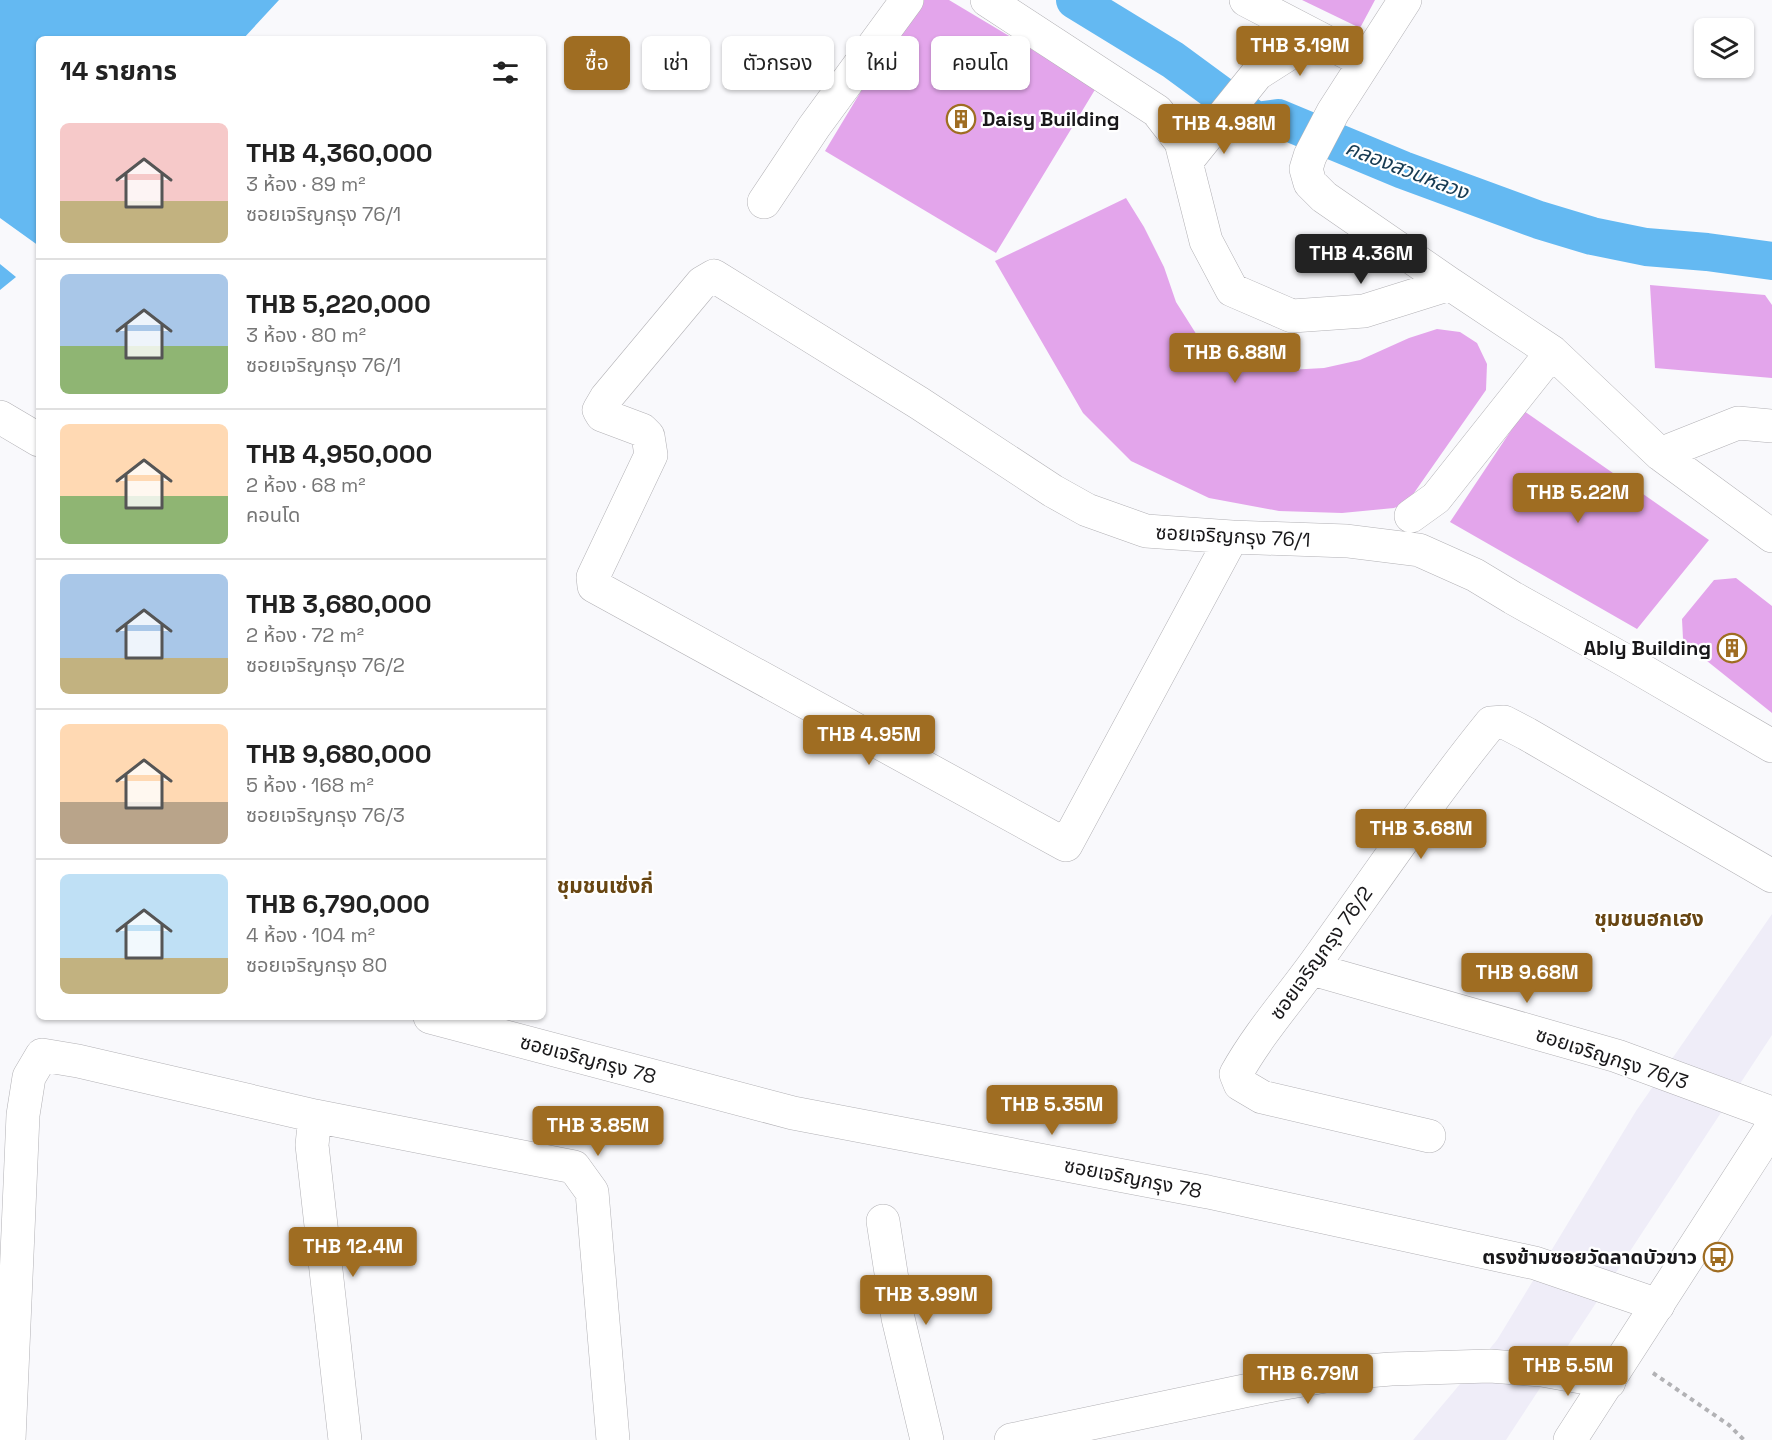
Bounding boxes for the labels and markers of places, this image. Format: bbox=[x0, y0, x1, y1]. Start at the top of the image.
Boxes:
pin: THB 3.19M bbox=[1231, 26, 1369, 77]
building icon: Daisy Building bbox=[945, 103, 977, 135]
pin: THB 4.98M bbox=[1155, 104, 1293, 155]
place label: Daisy Building bbox=[982, 106, 1119, 132]
pin: THB 4.36M bbox=[1292, 234, 1430, 285]
pin: THB 6.88M bbox=[1166, 333, 1304, 384]
pin: THB 5.22M bbox=[1509, 473, 1647, 524]
building icon: Ably Building bbox=[1716, 632, 1748, 664]
place label: Ably Building bbox=[1583, 635, 1711, 661]
pin: THB 4.95M bbox=[800, 715, 938, 766]
pin: THB 3.68M bbox=[1352, 809, 1490, 860]
pin: THB 9.68M bbox=[1458, 953, 1596, 1004]
pin: THB 5.35M bbox=[983, 1085, 1121, 1136]
pin: THB 3.85M bbox=[529, 1106, 667, 1157]
pin: THB 12.4M bbox=[284, 1227, 422, 1278]
bus stop icon: ตรงข้ามซอยวัดลาดบัวขาว bbox=[1702, 1241, 1734, 1273]
place label: ตรงข้ามซอยวัดลาดบัวขาว bbox=[1482, 1244, 1697, 1270]
pin: THB 3.99M bbox=[857, 1275, 995, 1326]
pin: THB 5.5M bbox=[1506, 1346, 1630, 1397]
pin: THB 6.79M bbox=[1239, 1354, 1377, 1405]

